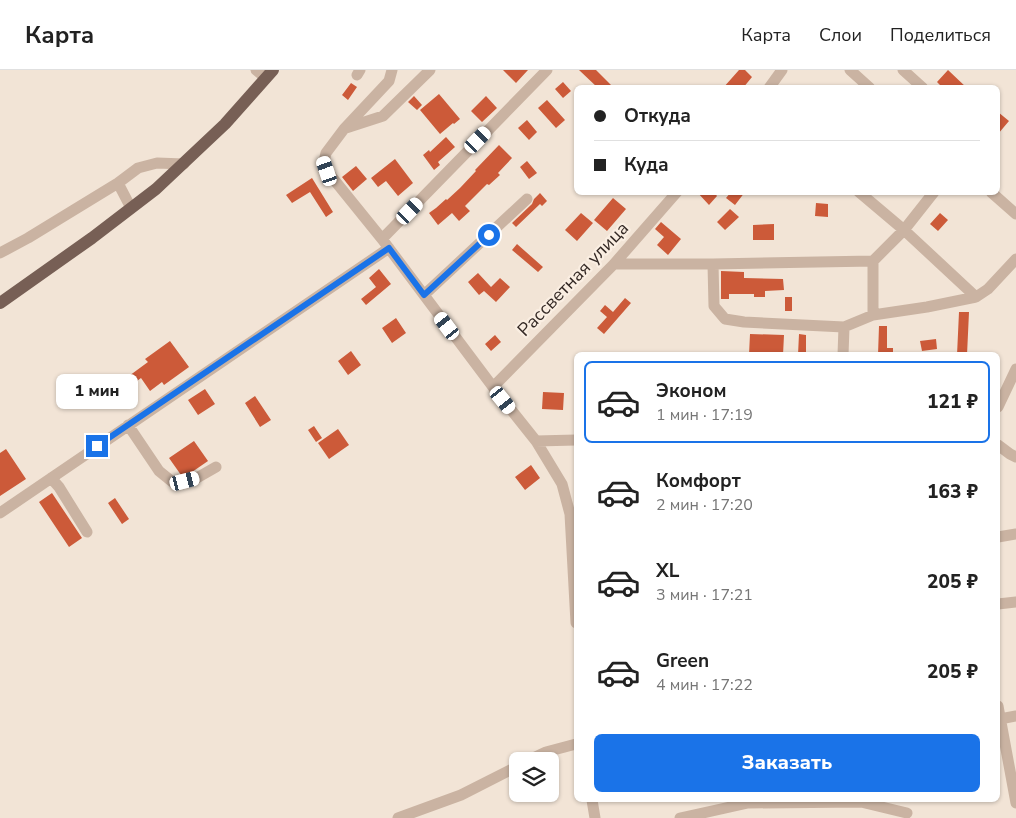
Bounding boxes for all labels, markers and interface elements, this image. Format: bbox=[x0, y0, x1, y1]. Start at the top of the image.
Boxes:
text: Карта bbox=[25, 19, 94, 51]
text: Карта bbox=[741, 23, 791, 47]
text: Слои bbox=[819, 23, 862, 47]
text: Поделиться bbox=[890, 23, 991, 47]
text: Откуда bbox=[624, 103, 691, 129]
car bbox=[462, 124, 493, 156]
text: Куда bbox=[624, 152, 669, 178]
car bbox=[315, 154, 338, 188]
car bbox=[394, 195, 425, 227]
street label: Рассветная улица bbox=[512, 217, 634, 341]
route start bbox=[478, 224, 500, 246]
car bbox=[431, 310, 462, 342]
callout: 1 мин bbox=[56, 374, 138, 408]
text: Эконом bbox=[656, 378, 727, 404]
text: 1 мин bbox=[74, 380, 120, 402]
icon: car bbox=[596, 380, 641, 425]
car bbox=[487, 384, 518, 416]
text: 121 ₽ bbox=[927, 389, 978, 415]
text: 1 мин · 17:19 bbox=[656, 404, 753, 426]
route end bbox=[86, 435, 108, 457]
text: Комфорт bbox=[656, 468, 741, 494]
car bbox=[168, 470, 201, 492]
icon: car bbox=[596, 470, 641, 515]
text: 163 ₽ bbox=[927, 479, 978, 505]
text: 2 мин · 17:20 bbox=[656, 494, 753, 516]
text: XL bbox=[656, 558, 679, 584]
icon: car bbox=[596, 560, 641, 605]
text: 205 ₽ bbox=[927, 569, 978, 595]
text: 3 мин · 17:21 bbox=[656, 584, 753, 606]
text: Green bbox=[656, 648, 709, 674]
icon: car bbox=[596, 650, 641, 695]
text: 205 ₽ bbox=[927, 659, 978, 685]
text: 4 мин · 17:22 bbox=[656, 674, 753, 696]
button: Заказать bbox=[594, 734, 980, 792]
map controls bbox=[509, 752, 559, 802]
button: layers bbox=[509, 752, 559, 802]

